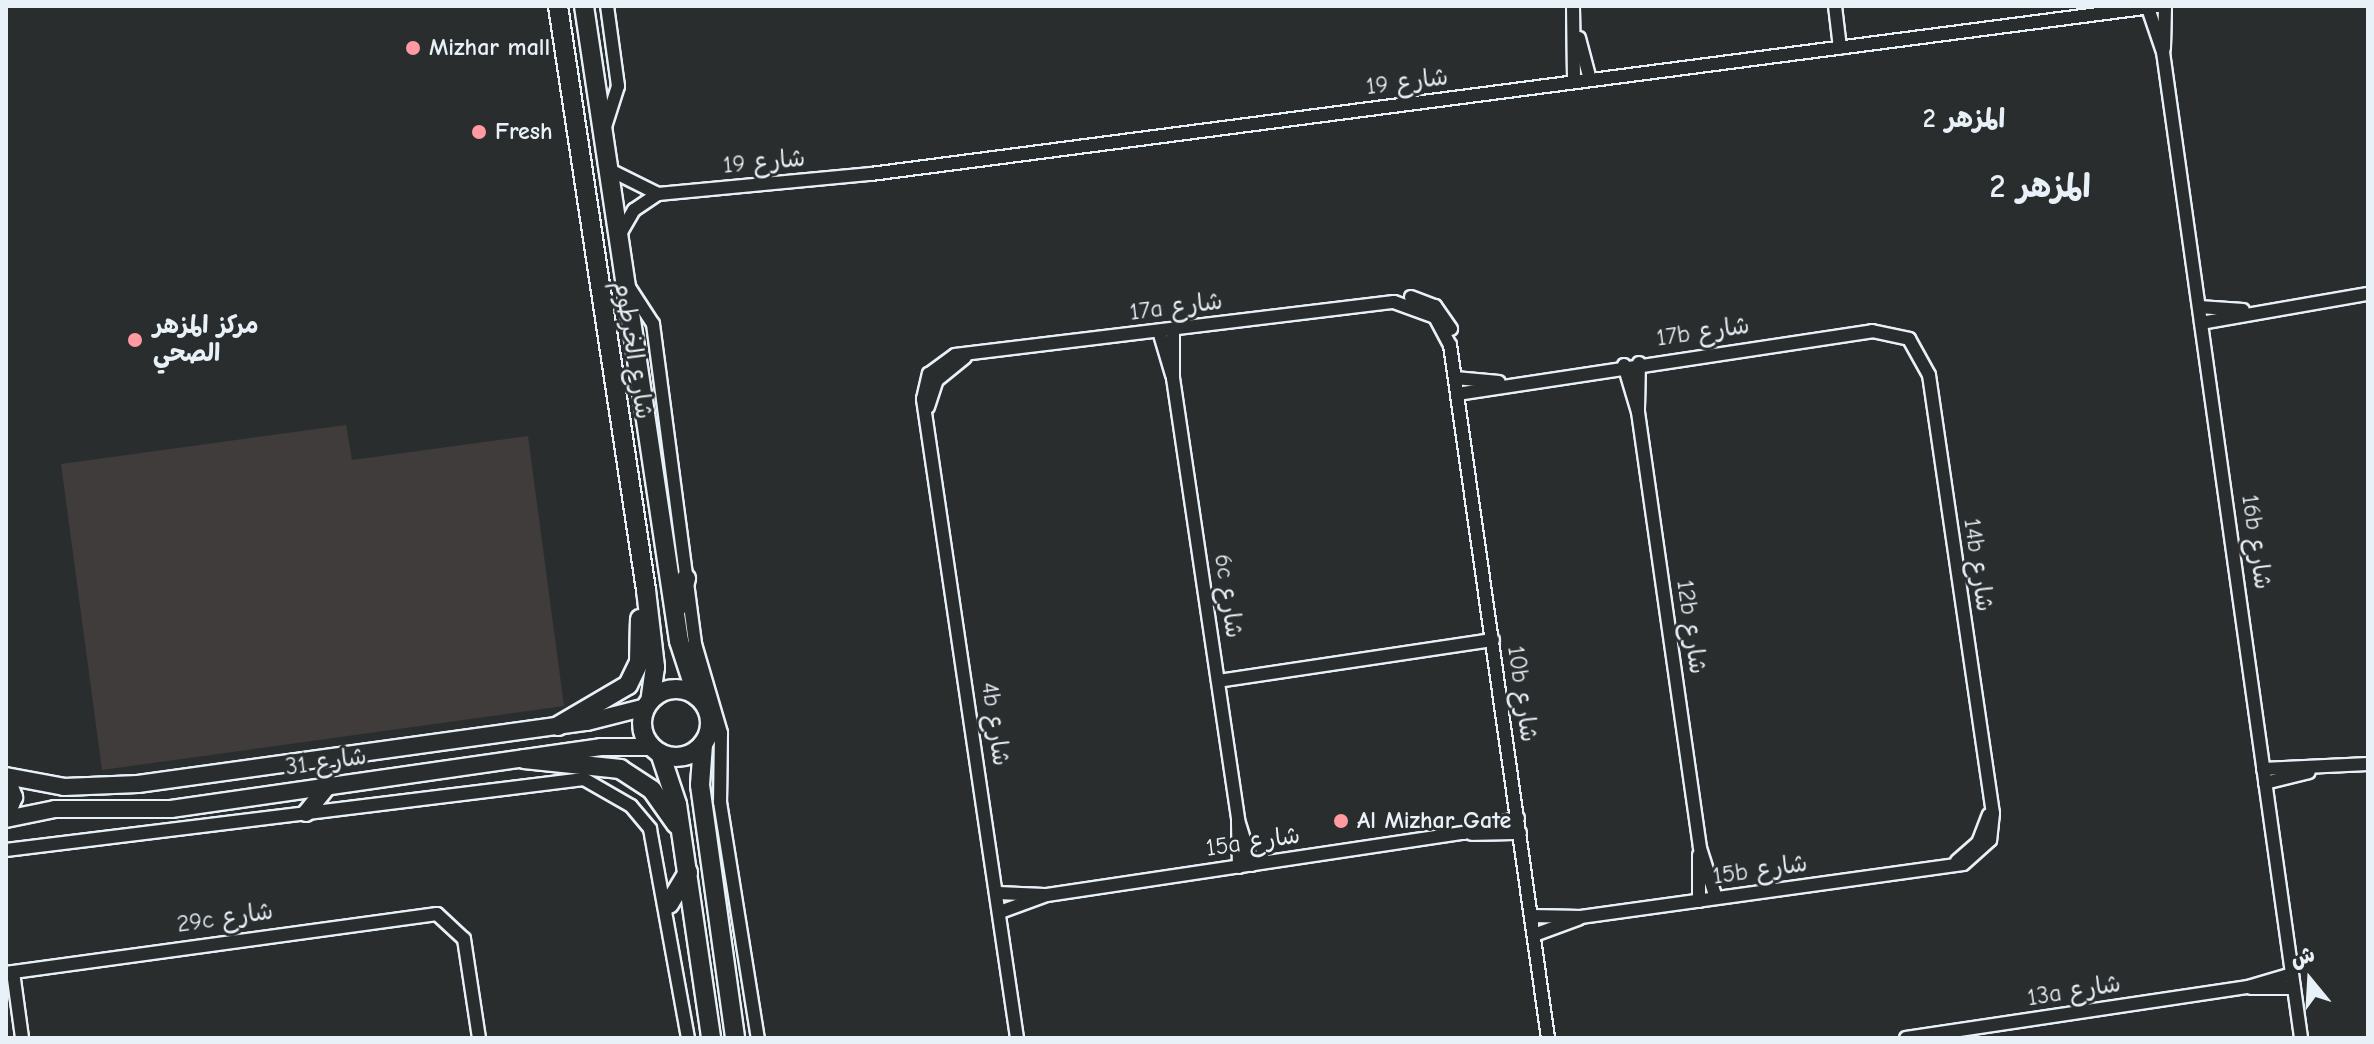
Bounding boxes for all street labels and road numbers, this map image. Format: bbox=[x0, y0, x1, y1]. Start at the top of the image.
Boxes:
street label: شارع 19 bbox=[1364, 63, 1450, 101]
street label: شارع 19 bbox=[722, 144, 806, 180]
street label: شارع الخرطوم bbox=[608, 279, 658, 421]
street label: 17a شارع bbox=[1128, 287, 1224, 327]
street label: 17b شارع bbox=[1655, 311, 1751, 353]
street label: 16b شارع bbox=[2235, 493, 2277, 591]
street label: 14b شارع bbox=[1957, 517, 1999, 613]
street label: 6c شارع bbox=[1208, 552, 1248, 640]
street label: 12b شارع bbox=[1670, 578, 1712, 676]
street label: 10b شارع bbox=[1501, 644, 1543, 744]
street label: 4b شارع bbox=[975, 680, 1015, 768]
street label: شارع 31 bbox=[284, 742, 368, 782]
street label: 15a شارع bbox=[1204, 821, 1302, 863]
street label: 15b شارع bbox=[1711, 849, 1809, 891]
street label: 29c شارع bbox=[175, 897, 275, 939]
street label: 13a شارع bbox=[2025, 969, 2123, 1013]

